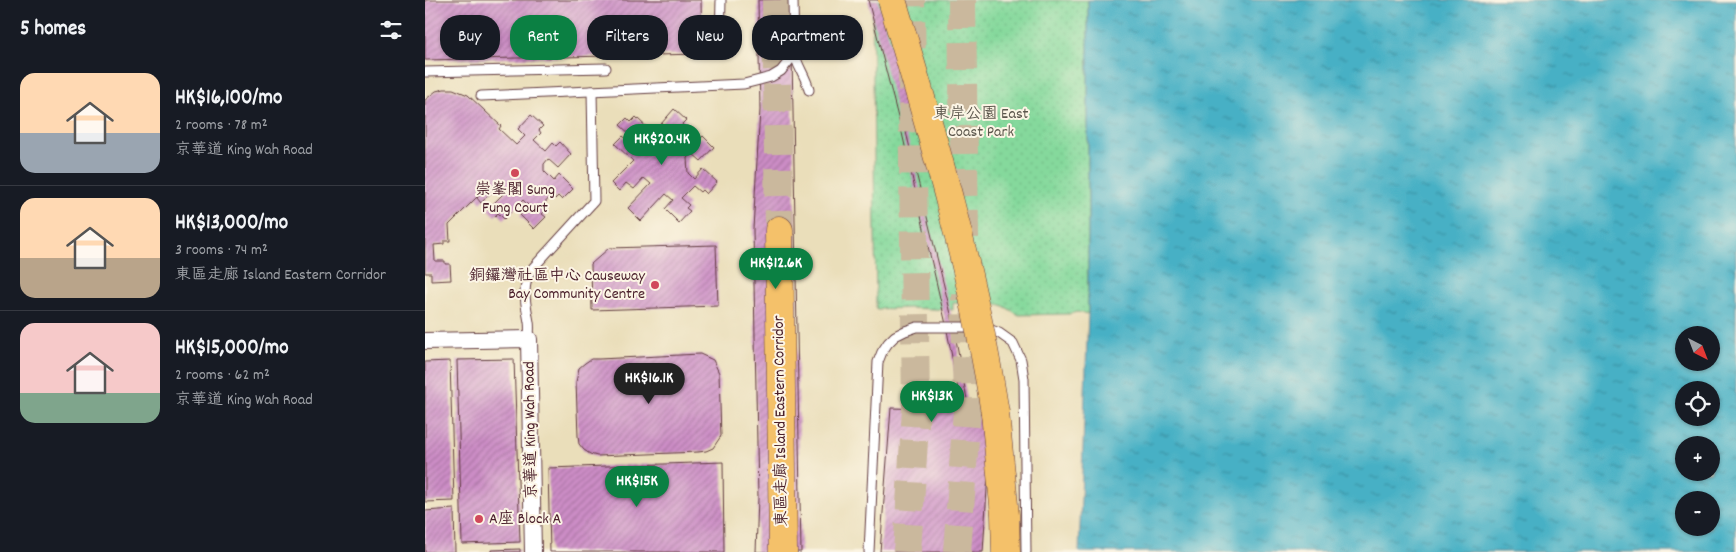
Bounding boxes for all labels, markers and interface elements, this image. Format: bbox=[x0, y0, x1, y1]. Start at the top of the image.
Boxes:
text: 5 homes bbox=[20, 15, 86, 45]
chip: Buy bbox=[440, 15, 500, 60]
chip: Rent bbox=[510, 15, 577, 60]
chip: Filters bbox=[587, 15, 668, 60]
chip: New bbox=[678, 15, 742, 60]
chip: Apartment bbox=[752, 15, 863, 60]
icon: filters bbox=[377, 16, 405, 44]
text: HK$16,100/mo bbox=[175, 84, 282, 114]
icon: home bbox=[60, 93, 120, 153]
park label: 東岸公園 East Coast Park bbox=[933, 103, 1029, 144]
text: 2 rooms · 78 m² bbox=[175, 114, 268, 137]
pin: HK$20.4K bbox=[610, 124, 714, 166]
text: HK$20.4K bbox=[634, 128, 690, 151]
text: 京華道 King Wah Road bbox=[175, 139, 313, 162]
marker: 崇峯閣 Sung Fung Court bbox=[509, 167, 521, 179]
place label: 崇峯閣 Sung Fung Court bbox=[475, 179, 555, 220]
text: HK$13,000/mo bbox=[175, 209, 288, 239]
icon: home bbox=[60, 218, 120, 278]
text: 3 rooms · 74 m² bbox=[175, 239, 268, 262]
pin: HK$12.6K bbox=[724, 248, 828, 290]
text: HK$12.6K bbox=[750, 252, 802, 275]
text: 東區走廊 Island Eastern Corridor bbox=[175, 264, 386, 287]
place label: 銅鑼灣社區中心 Causeway Bay Community Centre bbox=[469, 265, 646, 306]
marker: 銅鑼灣社區中心 Causeway Bay Community Centre bbox=[649, 279, 661, 291]
street label: 東區走廊 Island Eastern Corridor bbox=[768, 315, 794, 527]
north arrow bbox=[1675, 326, 1720, 371]
map controls bbox=[1675, 326, 1720, 536]
text: HK$15,000/mo bbox=[175, 334, 289, 364]
icon: home bbox=[60, 343, 120, 403]
street label: 京華道 King Wah Road bbox=[518, 361, 544, 499]
pin: HK$16.1K bbox=[597, 362, 701, 405]
text: 2 rooms · 62 m² bbox=[175, 364, 270, 387]
text: HK$16.1K bbox=[625, 367, 673, 390]
pin: HK$13K bbox=[891, 380, 973, 423]
button: locate bbox=[1675, 381, 1720, 426]
text: HK$13K bbox=[911, 385, 953, 408]
text: 京華道 King Wah Road bbox=[175, 389, 313, 412]
button: + bbox=[1675, 436, 1720, 481]
pin: HK$15K bbox=[596, 466, 678, 508]
text: HK$15K bbox=[616, 470, 658, 493]
button: − bbox=[1675, 491, 1720, 536]
place label: A座 Block A bbox=[489, 508, 562, 531]
marker: A座 Block A bbox=[473, 513, 485, 525]

